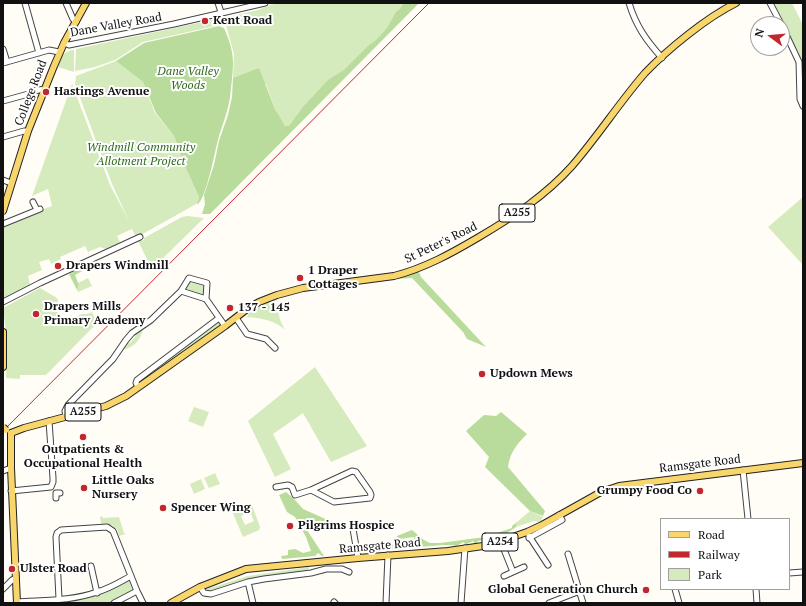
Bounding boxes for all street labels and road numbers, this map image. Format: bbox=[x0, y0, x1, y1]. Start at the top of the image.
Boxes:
street label: Dane Valley Road bbox=[69, 10, 163, 40]
street label: College Road bbox=[12, 58, 50, 128]
road number: A255 bbox=[499, 204, 535, 222]
street label: St Peter's Road bbox=[402, 219, 480, 267]
road number: A255 bbox=[65, 403, 101, 421]
street label: Ramsgate Road bbox=[659, 452, 741, 476]
road number: A254 bbox=[482, 533, 518, 551]
street label: Ramsgate Road bbox=[339, 535, 421, 557]

